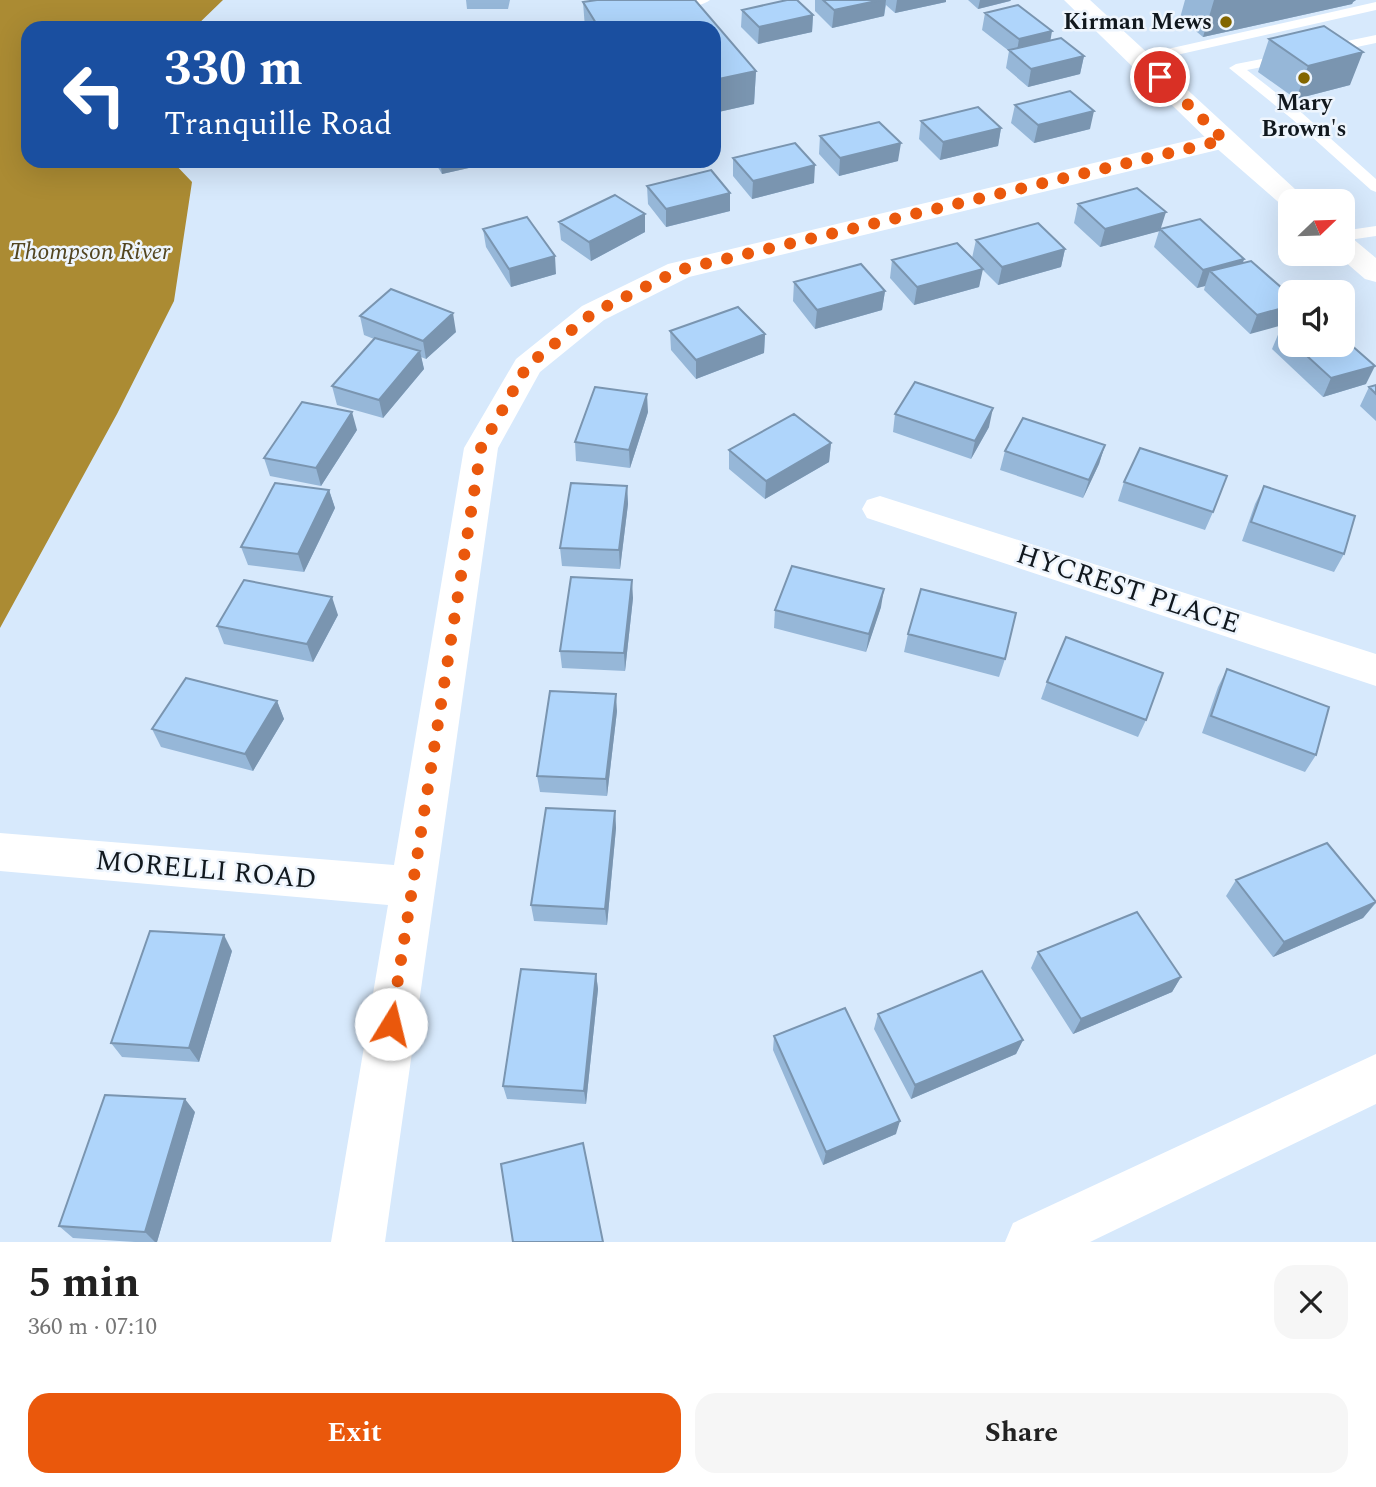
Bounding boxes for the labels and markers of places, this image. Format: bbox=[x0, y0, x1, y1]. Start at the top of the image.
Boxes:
place label: Kirman Mews bbox=[1063, 5, 1212, 40]
marker: Kirman Mews bbox=[1218, 14, 1234, 30]
pin bbox=[1130, 47, 1190, 107]
marker: Mary Brown's bbox=[1296, 70, 1312, 86]
place label: Mary Brown's bbox=[1261, 86, 1347, 147]

